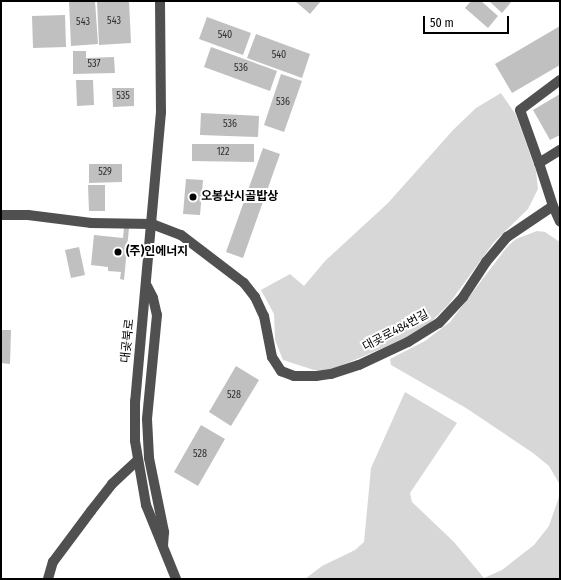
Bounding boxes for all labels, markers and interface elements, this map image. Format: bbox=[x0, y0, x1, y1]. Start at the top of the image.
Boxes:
scale bar bbox=[425, 8, 511, 34]
house number: 543 bbox=[107, 16, 121, 28]
text: 50 m bbox=[430, 16, 454, 30]
house number: 543 bbox=[76, 17, 90, 29]
house number: 540 bbox=[218, 30, 232, 42]
house number: 540 bbox=[272, 50, 286, 62]
house number: 537 bbox=[87, 59, 101, 71]
house number: 536 bbox=[234, 63, 248, 75]
house number: 535 bbox=[116, 91, 130, 103]
house number: 536 bbox=[276, 97, 290, 109]
house number: 536 bbox=[223, 119, 237, 131]
house number: 122 bbox=[217, 147, 229, 159]
house number: 529 bbox=[98, 167, 112, 179]
place label: 오봉산시골밥상 bbox=[201, 190, 278, 204]
marker: 오봉산시골밥상 bbox=[188, 192, 198, 202]
place label: (주)인에너지 bbox=[126, 245, 188, 259]
marker: (주)인에너지 bbox=[113, 247, 123, 257]
street label: 대곶로484번길 bbox=[360, 308, 432, 354]
street label: 대곶북로 bbox=[119, 318, 137, 364]
house number: 528 bbox=[227, 390, 241, 402]
house number: 528 bbox=[193, 449, 207, 461]

